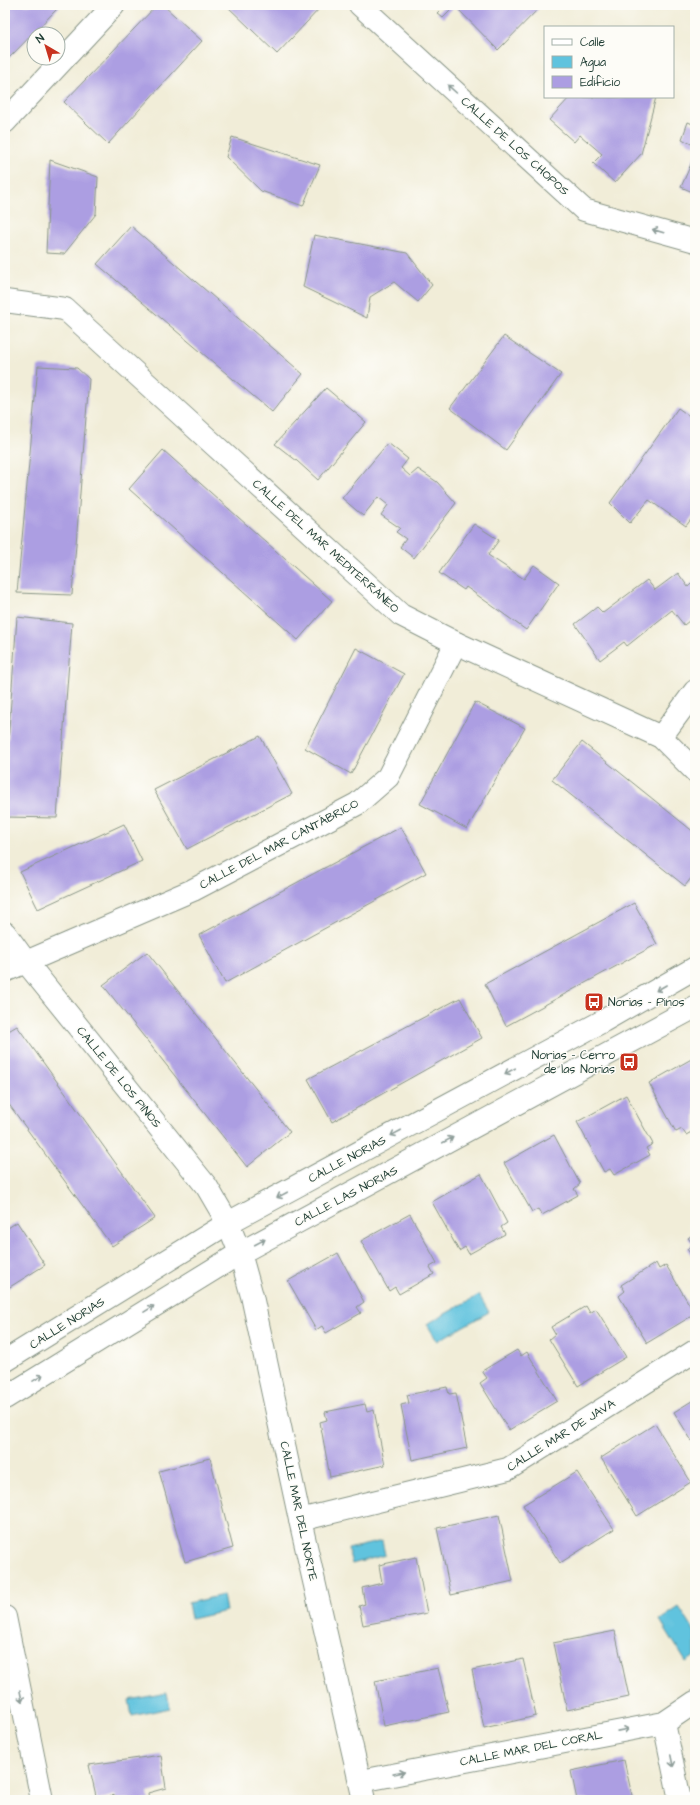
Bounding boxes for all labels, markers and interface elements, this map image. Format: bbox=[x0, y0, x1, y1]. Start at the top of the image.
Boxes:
north arrow bbox=[26, 26, 66, 66]
legend bbox=[544, 26, 674, 98]
text: N bbox=[33, 30, 48, 47]
text: Calle bbox=[580, 34, 605, 51]
text: Agua bbox=[580, 54, 606, 72]
text: Edificio bbox=[580, 74, 620, 91]
one-way arrow bbox=[446, 84, 457, 93]
street label: CALLE DE LOS CHOPOS bbox=[457, 93, 573, 200]
one-way arrow bbox=[651, 227, 664, 234]
street label: CALLE DEL MAR MEDITERRÁNEO bbox=[249, 476, 403, 617]
street label: CALLE DEL MAR CANTÁBRICO bbox=[197, 795, 362, 894]
one-way arrow bbox=[655, 984, 667, 992]
bus stop icon: Norias - Pinos bbox=[583, 991, 605, 1013]
place label: Norias - Pinos bbox=[608, 994, 684, 1011]
street label: CALLE DE LOS PINOS bbox=[72, 1023, 165, 1132]
place label: Norias - Cerro de las Norias bbox=[532, 1047, 615, 1078]
bus stop icon: Norias - Cerro de las Norias bbox=[618, 1051, 640, 1073]
one-way arrow bbox=[505, 1067, 517, 1075]
one-way arrow bbox=[390, 1129, 402, 1137]
street label: CALLE NORIAS bbox=[305, 1132, 389, 1187]
one-way arrow bbox=[442, 1136, 454, 1144]
street label: CALLE LAS NORIAS bbox=[292, 1162, 401, 1231]
one-way arrow bbox=[276, 1191, 288, 1199]
one-way arrow bbox=[254, 1238, 266, 1246]
street label: CALLE NORIAS bbox=[26, 1293, 108, 1353]
one-way arrow bbox=[143, 1305, 155, 1313]
one-way arrow bbox=[32, 1373, 44, 1381]
street label: CALLE MAR DE JAVA bbox=[504, 1395, 619, 1476]
street label: CALLE MAR DEL NORTE bbox=[275, 1440, 322, 1583]
one-way arrow bbox=[17, 1689, 25, 1702]
street label: CALLE MAR DEL CORAL bbox=[458, 1726, 604, 1771]
one-way arrow bbox=[616, 1726, 629, 1734]
one-way arrow bbox=[668, 1754, 676, 1767]
one-way arrow bbox=[392, 1769, 405, 1777]

